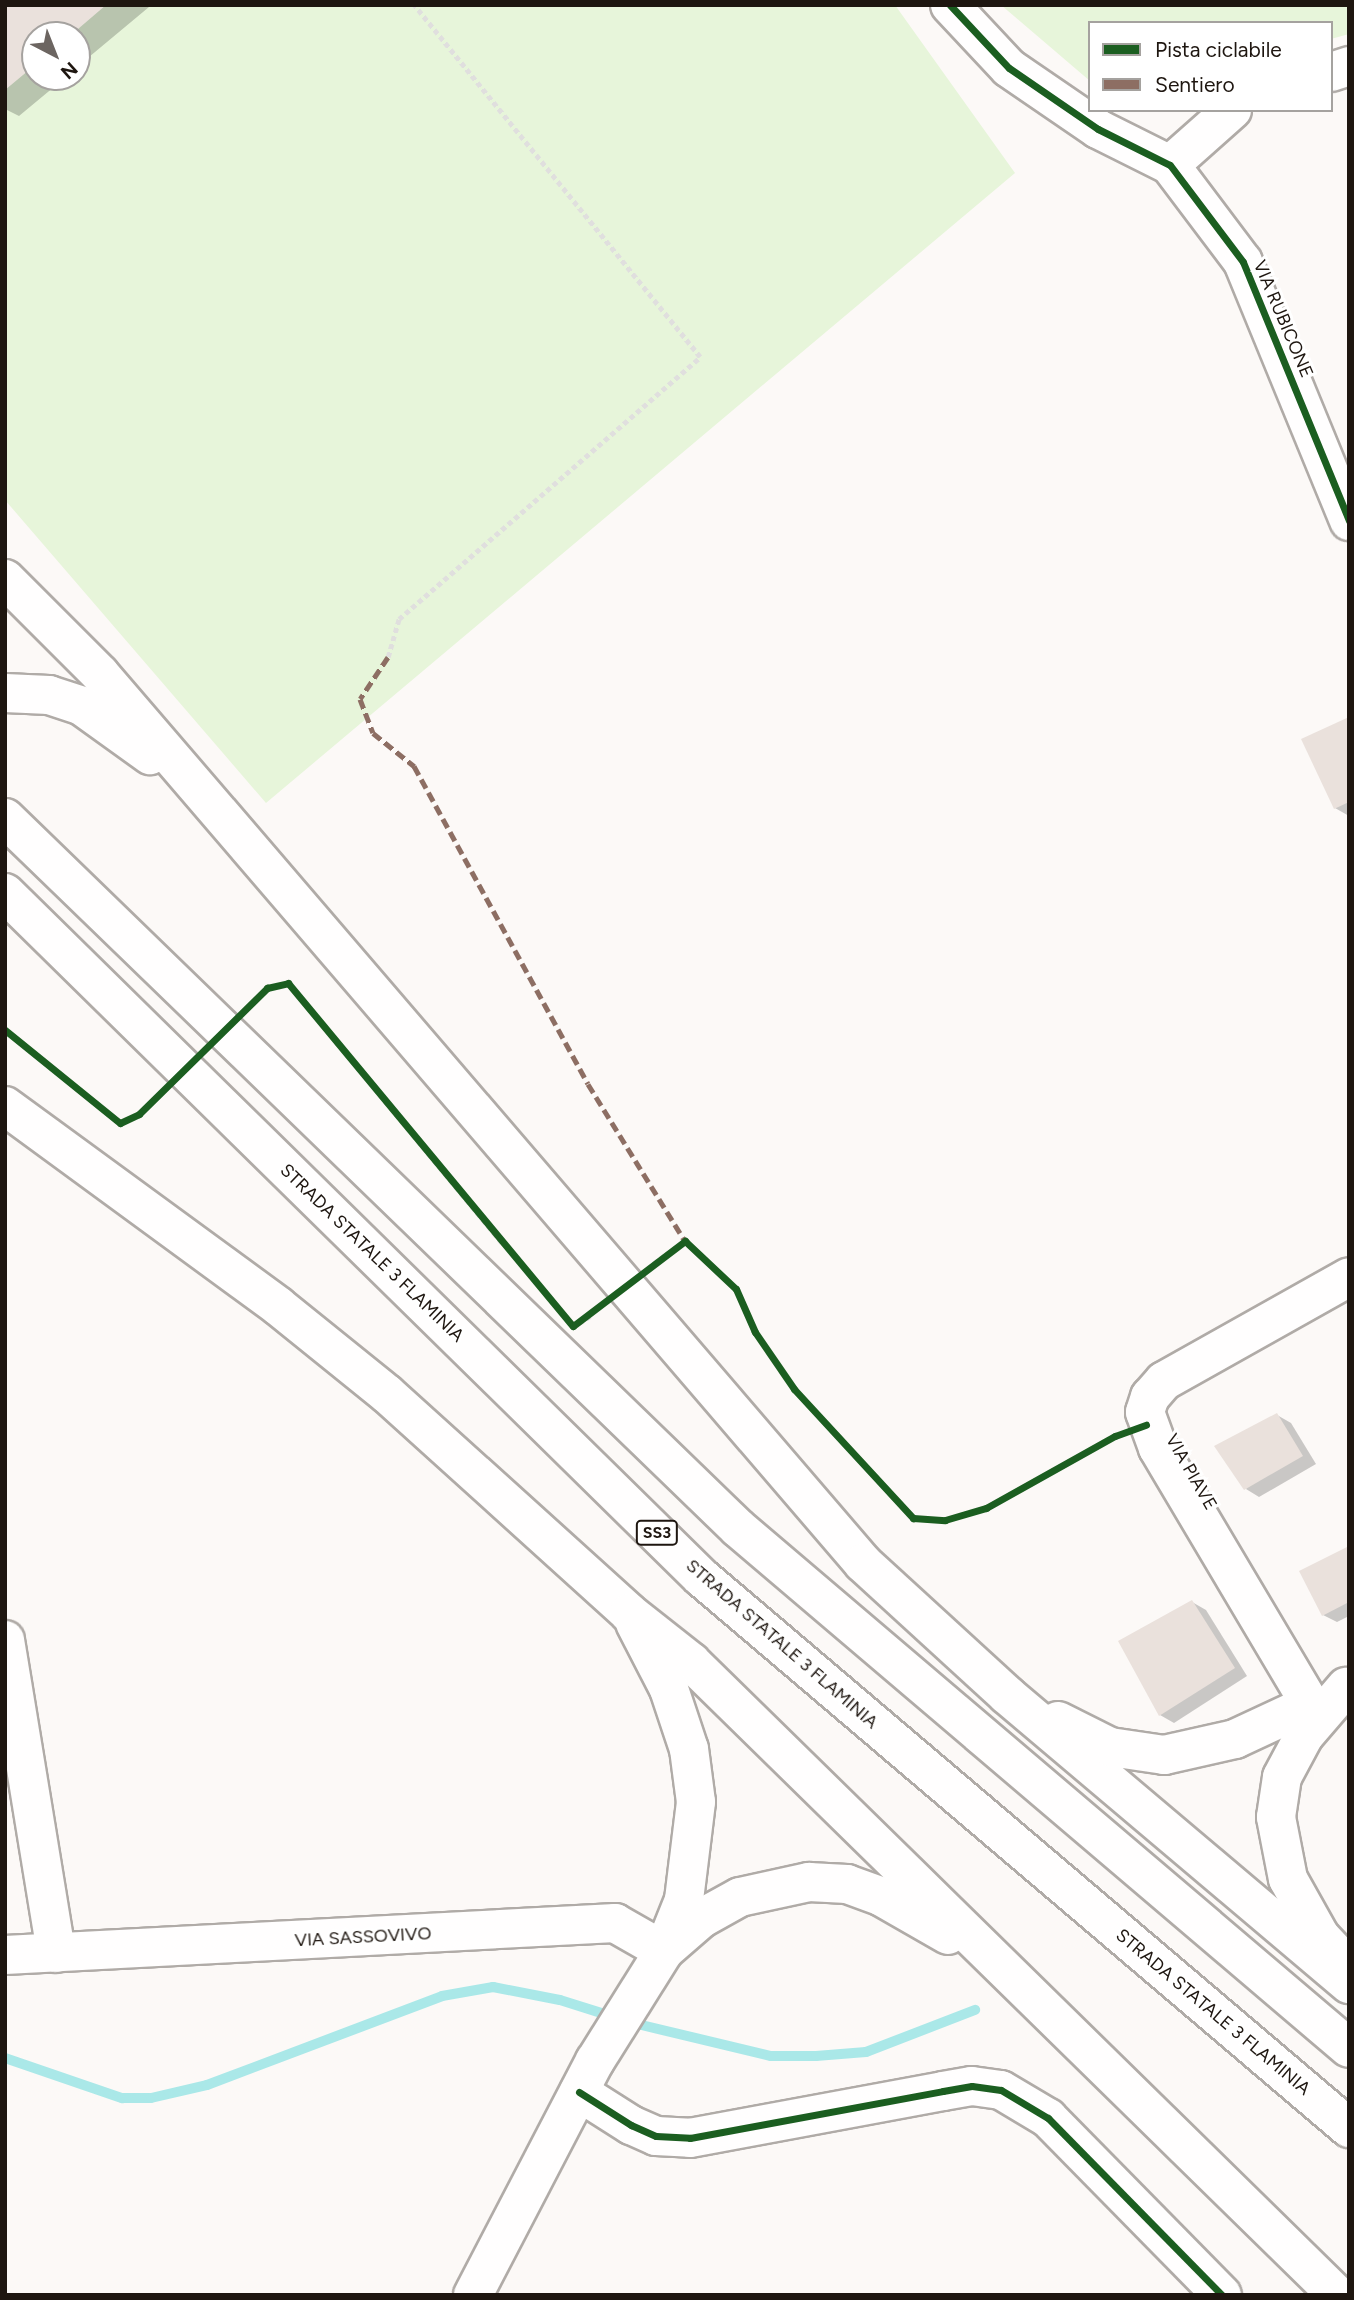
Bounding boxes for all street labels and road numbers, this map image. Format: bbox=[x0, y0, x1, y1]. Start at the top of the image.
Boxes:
street label: VIA RUBICONE bbox=[1249, 257, 1317, 381]
street label: STRADA STATALE 3 FLAMINIA bbox=[276, 1159, 468, 1347]
street label: VIA PIAVE bbox=[1161, 1430, 1221, 1514]
road number: SS3 bbox=[634, 1520, 680, 1546]
street label: STRADA STATALE 3 FLAMINIA bbox=[682, 1555, 882, 1733]
street label: VIA SASSOVIVO bbox=[294, 1923, 432, 1951]
street label: STRADA STATALE 3 FLAMINIA bbox=[1111, 1924, 1315, 2100]

